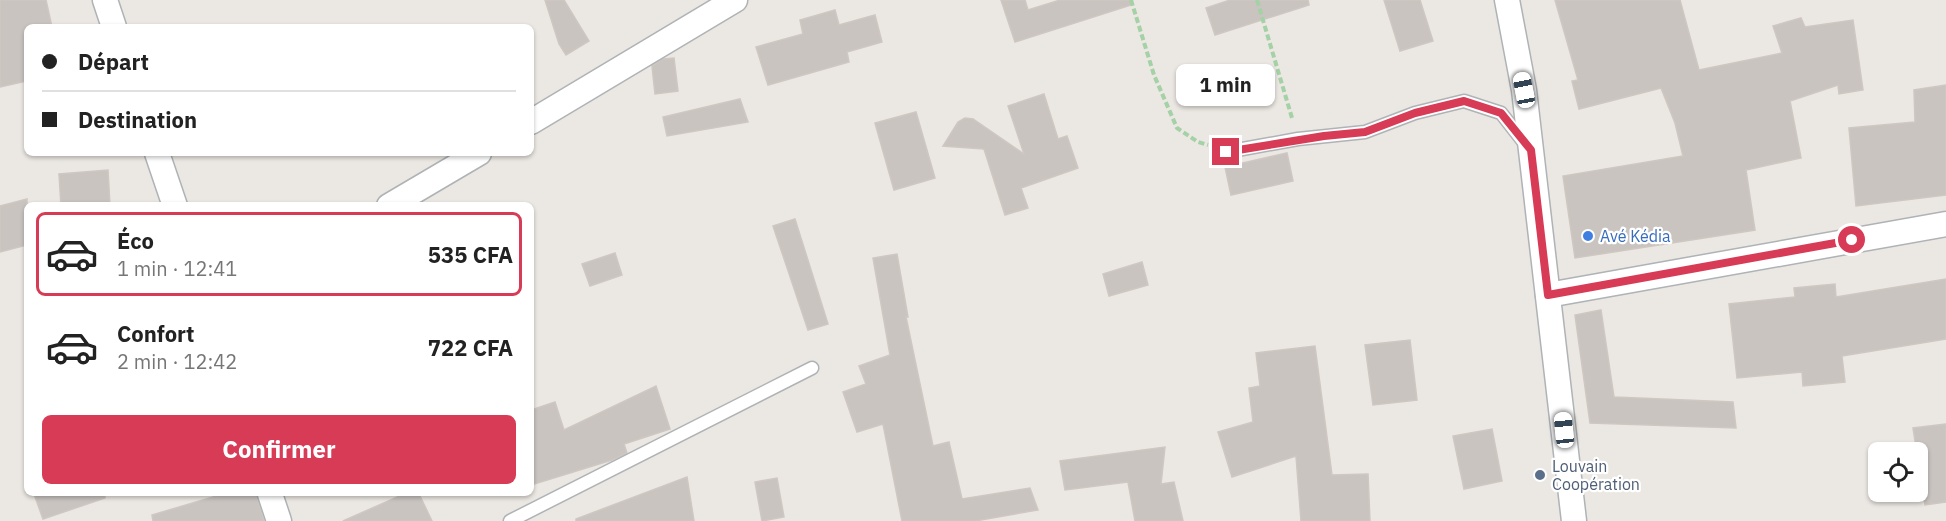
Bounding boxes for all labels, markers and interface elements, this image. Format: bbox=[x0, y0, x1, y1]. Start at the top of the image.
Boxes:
text: Départ bbox=[78, 47, 149, 76]
callout: 1 min bbox=[1176, 65, 1276, 107]
text: 1 min bbox=[1199, 71, 1252, 98]
car bbox=[1512, 71, 1536, 109]
text: Destination bbox=[78, 105, 197, 134]
route end bbox=[1212, 138, 1239, 165]
text: Éco bbox=[117, 226, 154, 255]
place label: Avé Kédia bbox=[1600, 226, 1671, 246]
route start bbox=[1838, 226, 1865, 253]
icon: car bbox=[45, 227, 99, 281]
marker: Avé Kédia bbox=[1581, 229, 1595, 243]
text: 535 CFA bbox=[428, 240, 513, 269]
text: 1 min · 12:41 bbox=[117, 255, 237, 282]
text: Confort bbox=[117, 319, 195, 348]
icon: car bbox=[45, 320, 99, 374]
text: 722 CFA bbox=[428, 333, 513, 362]
text: 2 min · 12:42 bbox=[117, 348, 237, 375]
car bbox=[1553, 411, 1575, 449]
button: Confirmer bbox=[42, 415, 516, 484]
map controls bbox=[1868, 442, 1928, 502]
button: locate bbox=[1868, 442, 1928, 502]
place label: Louvain Coopération bbox=[1552, 456, 1640, 494]
marker: Louvain Coopération bbox=[1533, 468, 1547, 482]

